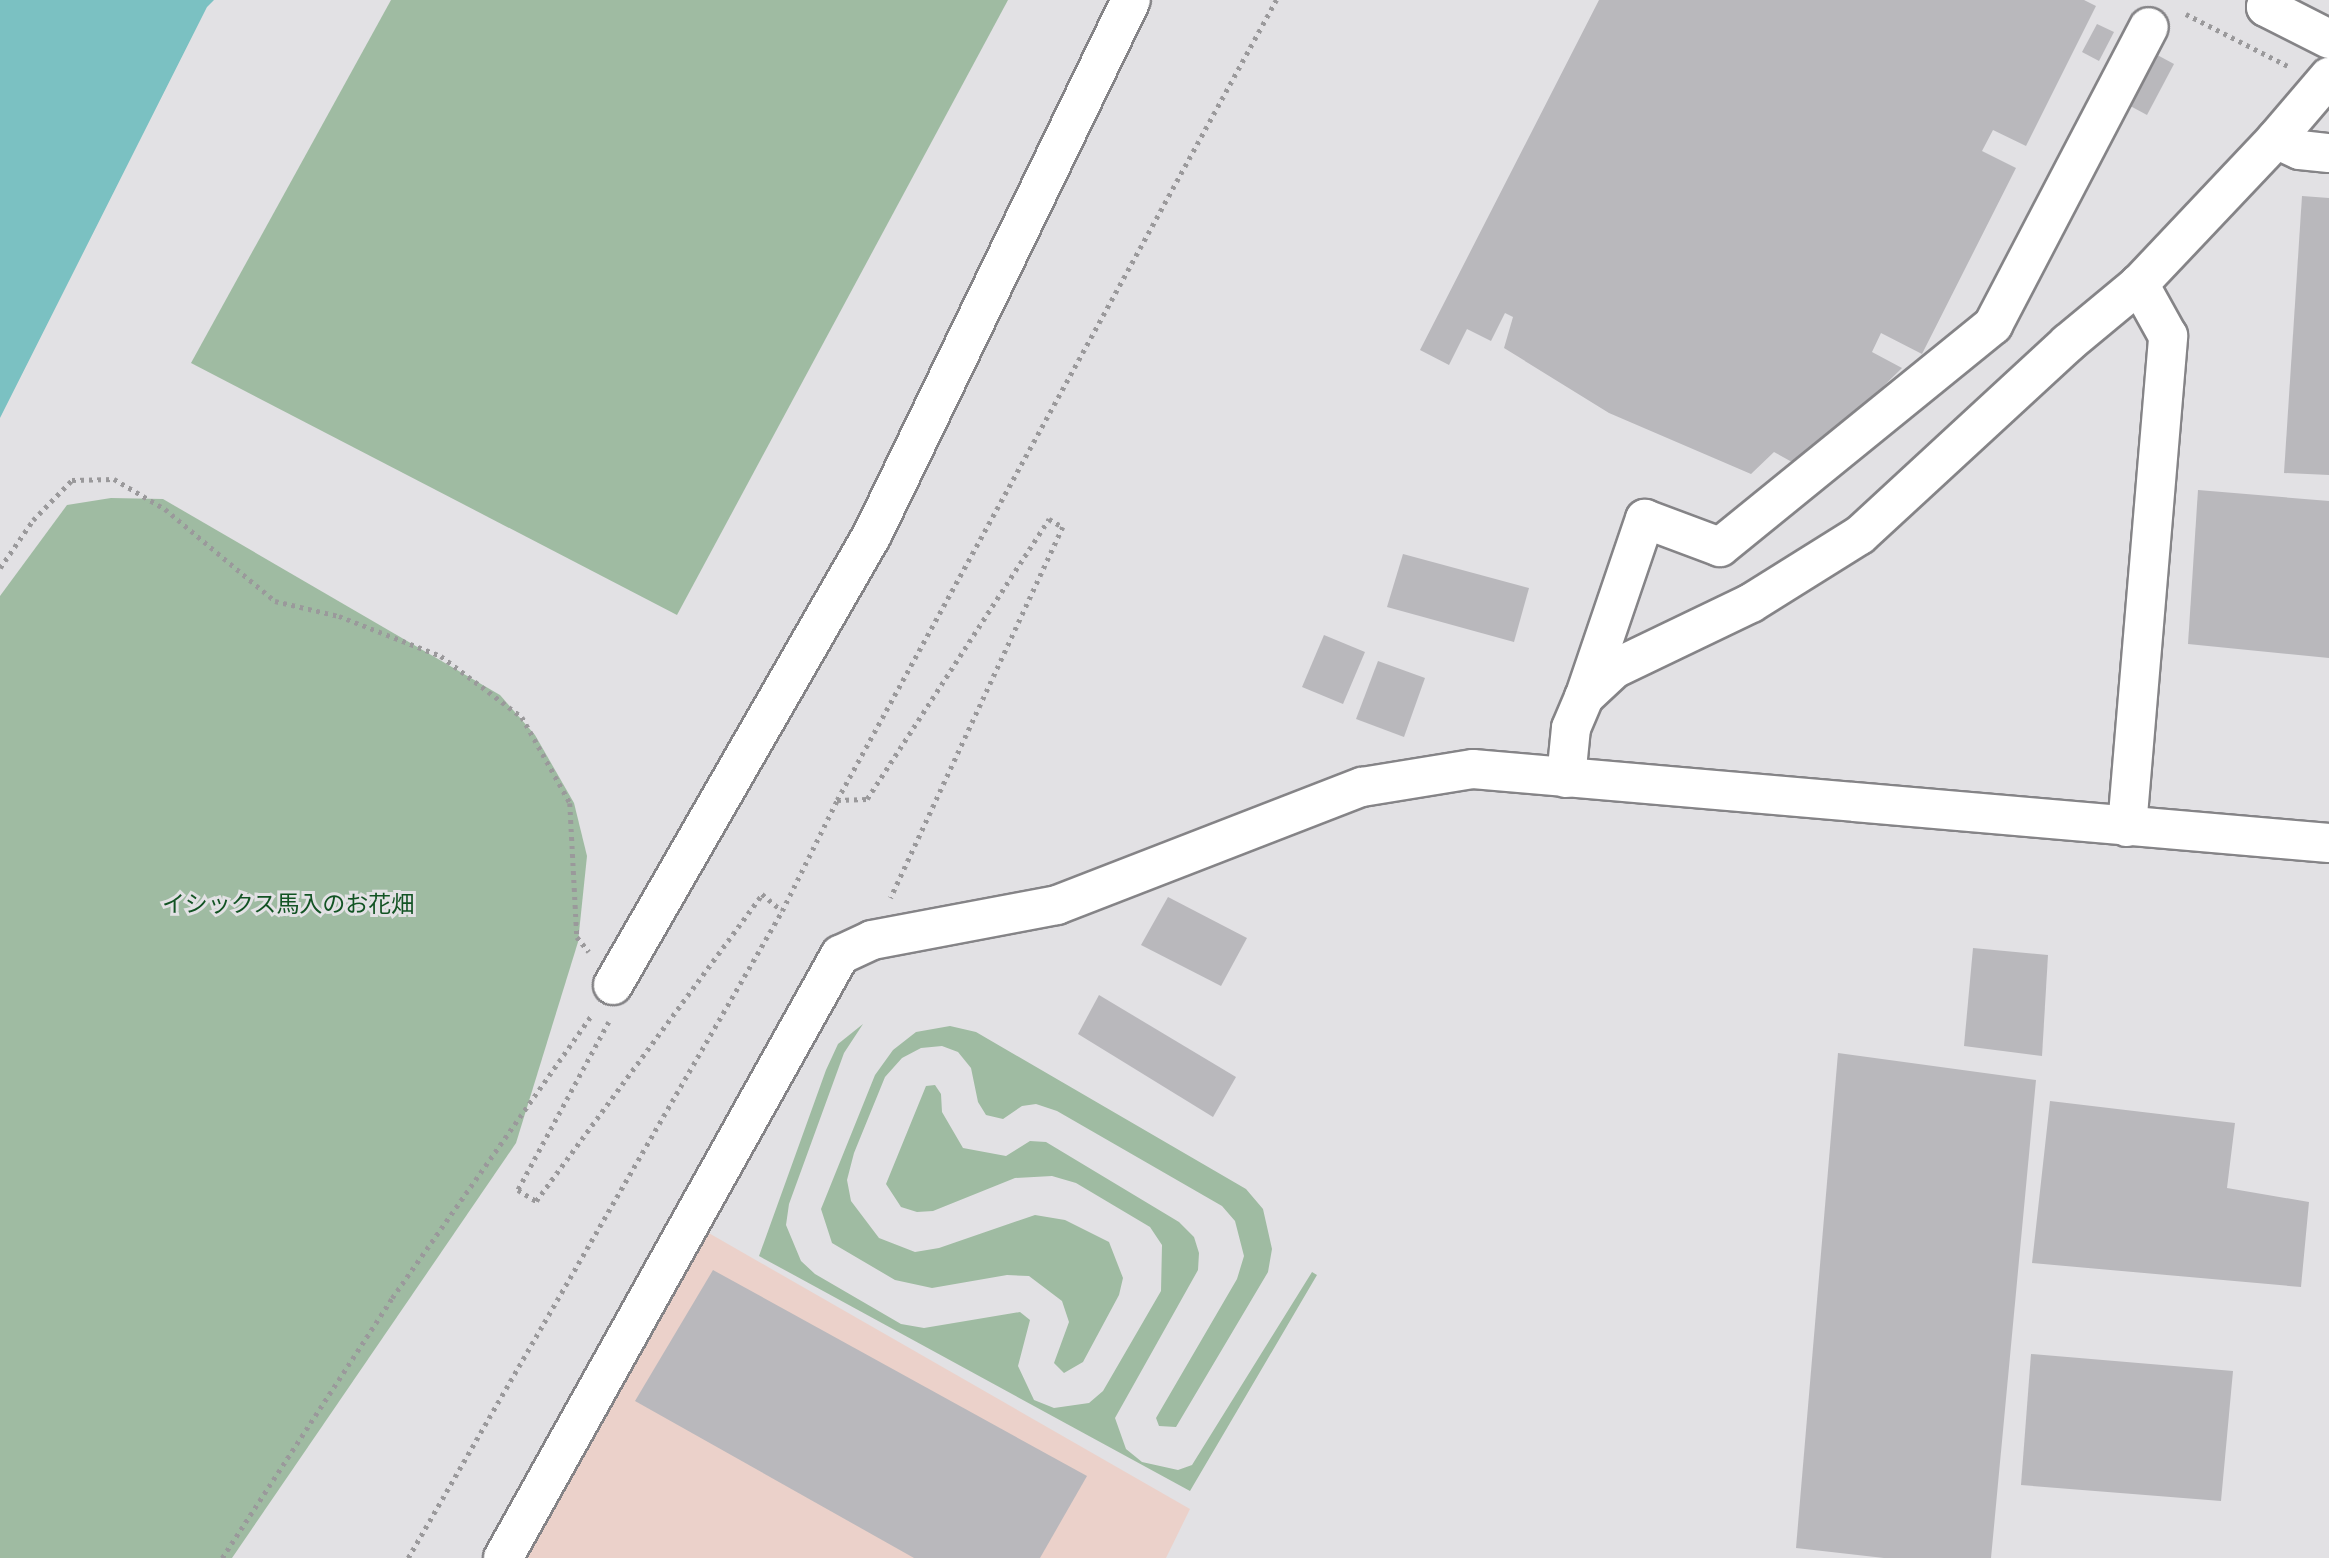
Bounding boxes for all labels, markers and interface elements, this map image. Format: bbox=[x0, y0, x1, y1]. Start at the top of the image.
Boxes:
park label: イシックス馬入のお花畑 bbox=[162, 891, 414, 919]

